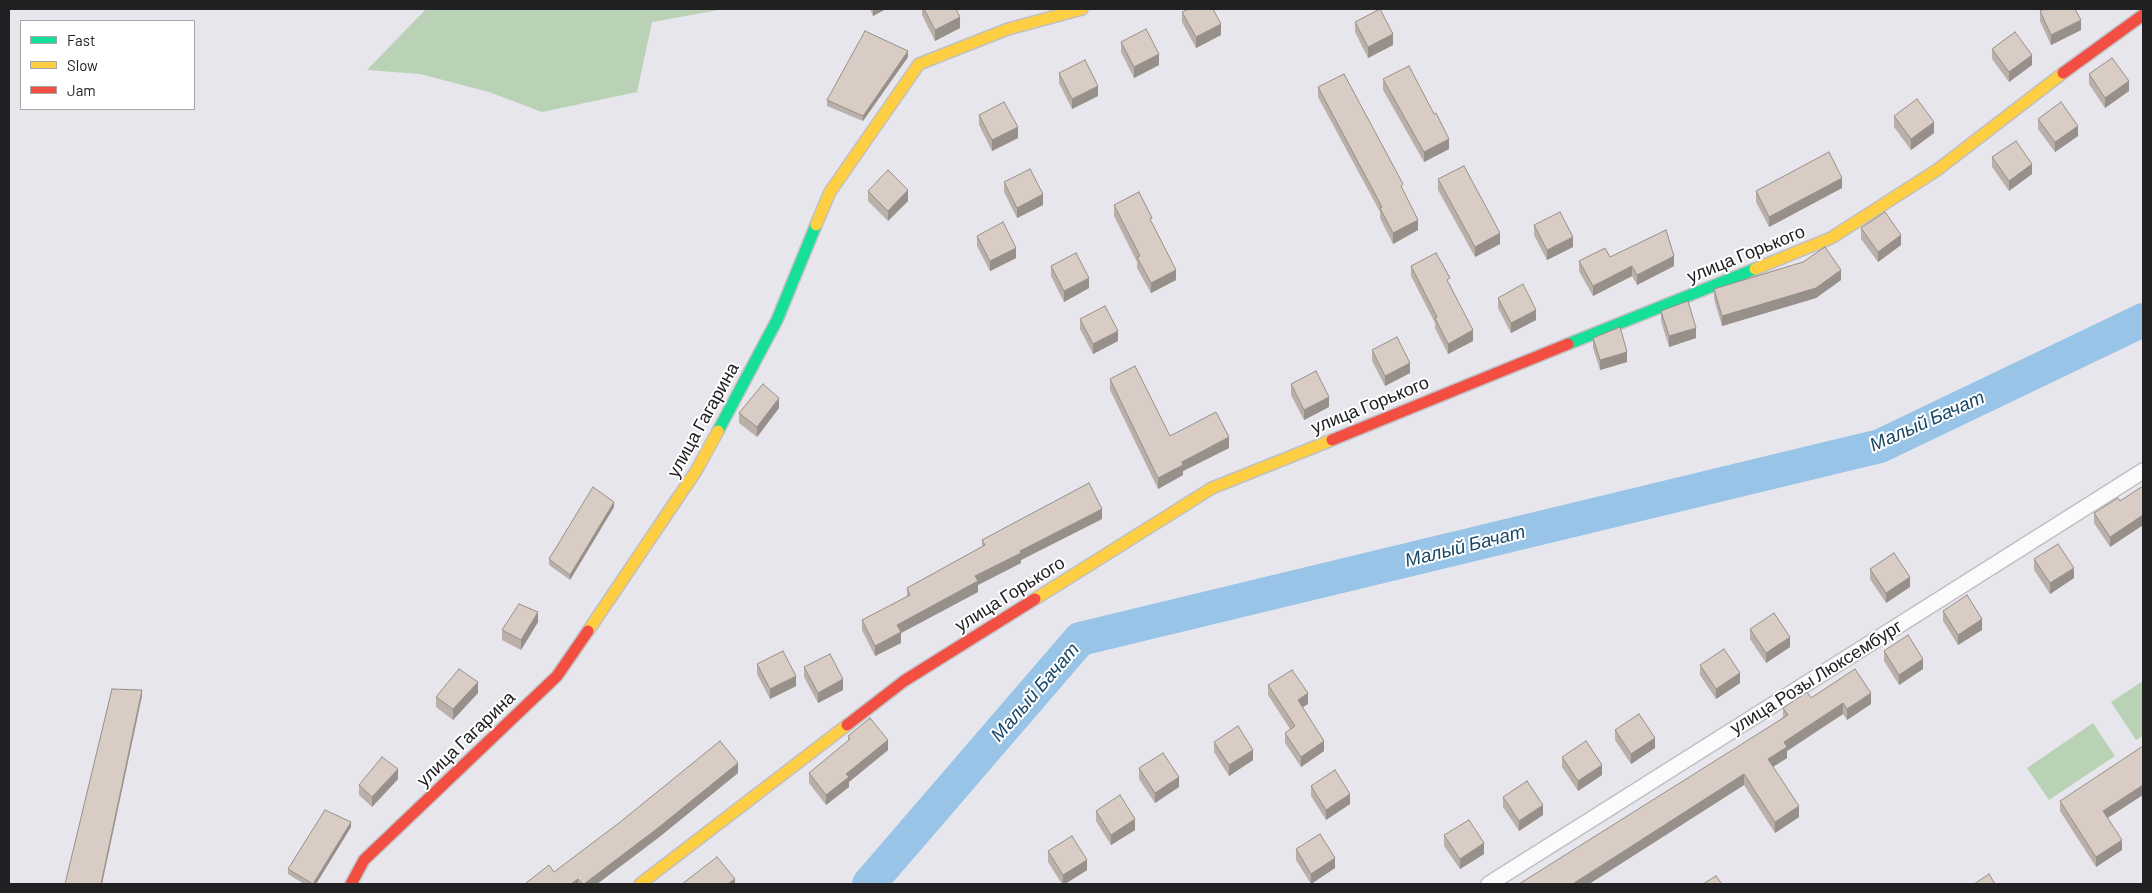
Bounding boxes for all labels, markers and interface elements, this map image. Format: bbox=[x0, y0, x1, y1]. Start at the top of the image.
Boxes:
legend bbox=[20, 20, 195, 110]
text: Fast bbox=[67, 31, 95, 49]
text: Slow bbox=[67, 56, 98, 74]
text: Jam bbox=[67, 81, 96, 99]
street label: улица Горького bbox=[1684, 221, 1808, 287]
street label: улица Гагарина bbox=[663, 359, 743, 481]
street label: улица Горького bbox=[1308, 372, 1432, 438]
water label: Малый Бачат bbox=[1866, 386, 1988, 456]
water label: Малый Бачат bbox=[1402, 520, 1528, 572]
street label: улица Горького bbox=[951, 552, 1069, 636]
street label: улица Розы Люксембург bbox=[1726, 615, 1906, 739]
water label: Малый Бачат bbox=[986, 638, 1084, 746]
street label: улица Гагарина bbox=[412, 687, 520, 791]

